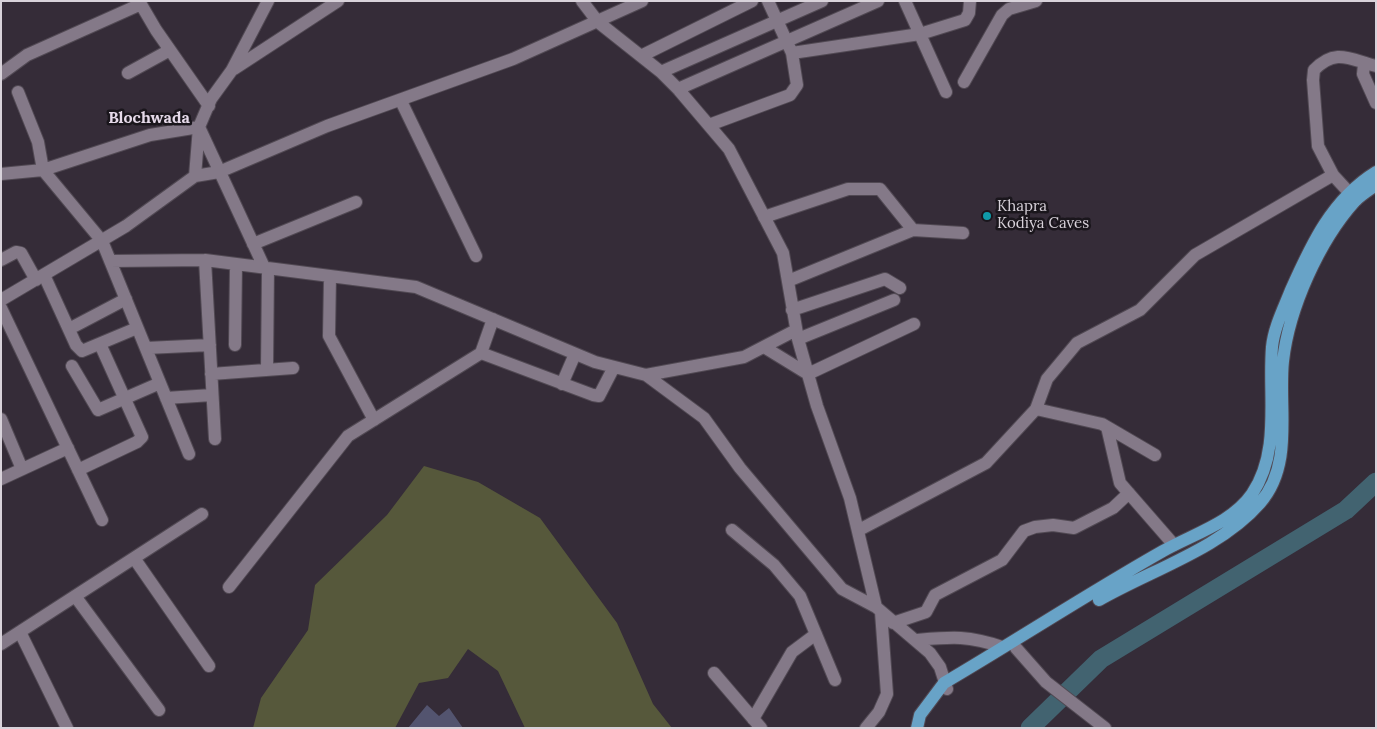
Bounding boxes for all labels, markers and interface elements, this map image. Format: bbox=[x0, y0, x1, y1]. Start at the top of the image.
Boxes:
district label: Blochwada bbox=[108, 108, 190, 128]
place label: Khapra Kodiya Caves bbox=[997, 198, 1089, 233]
marker: Khapra Kodiya Caves bbox=[981, 210, 993, 222]

